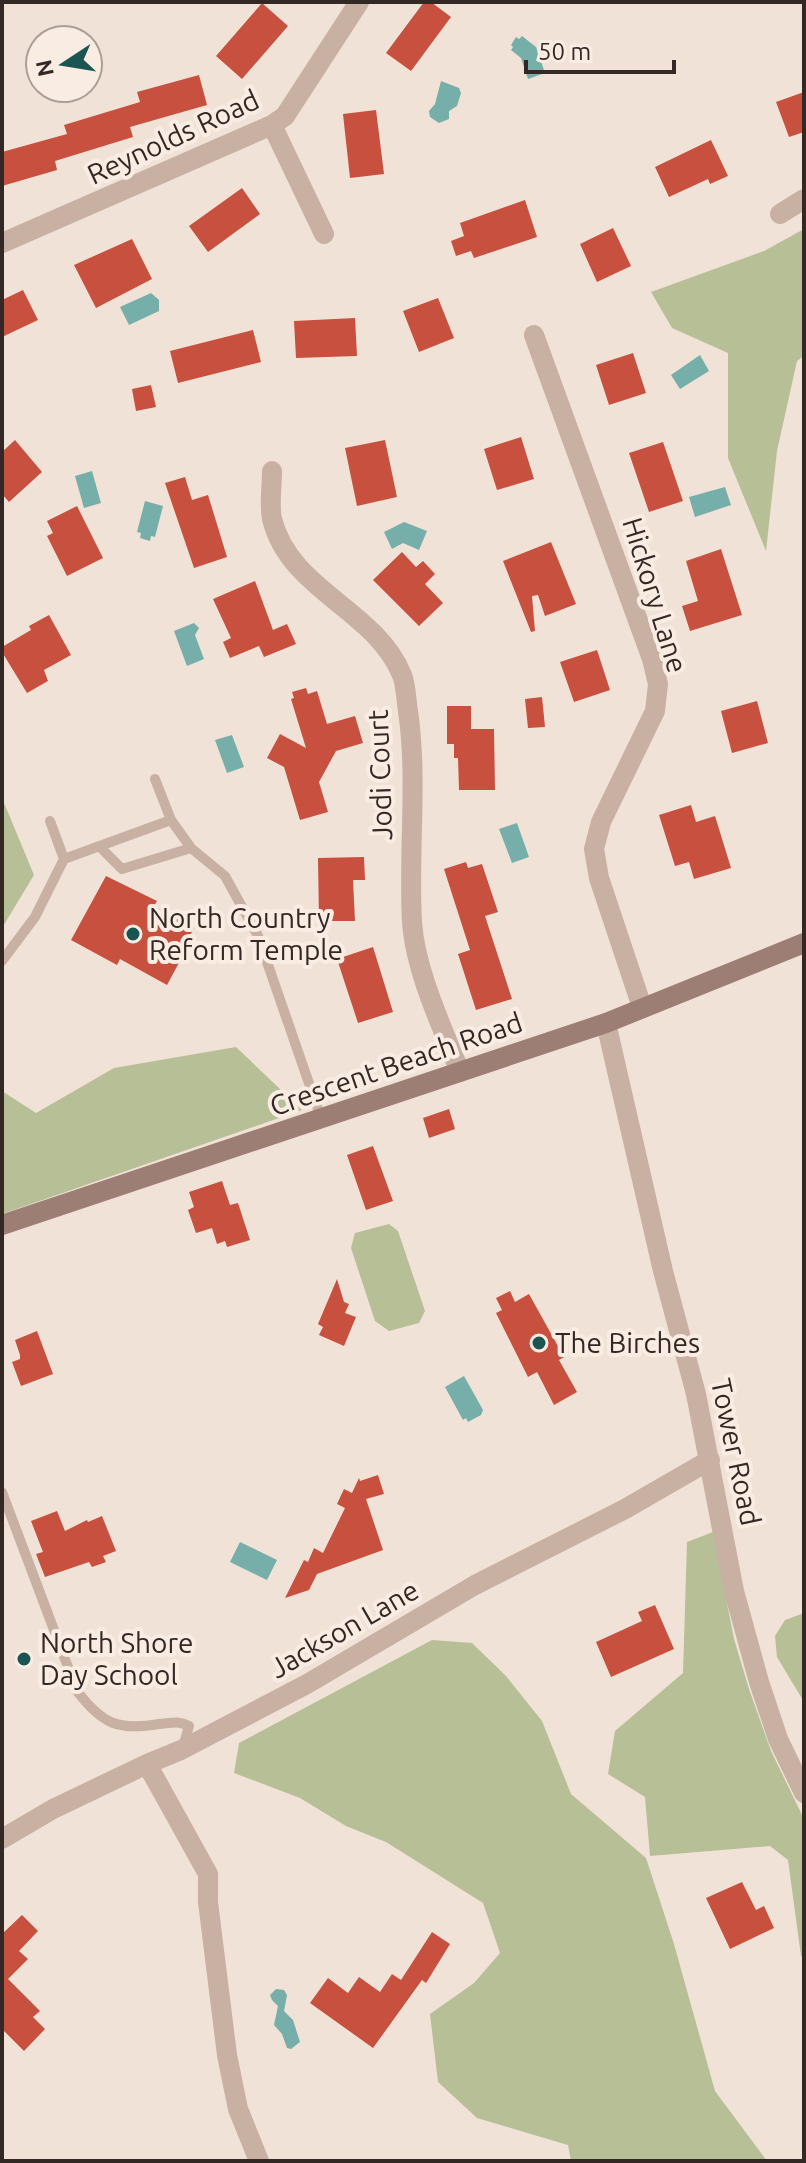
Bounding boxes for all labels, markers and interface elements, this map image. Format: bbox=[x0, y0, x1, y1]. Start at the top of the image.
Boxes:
north arrow bbox=[24, 24, 104, 104]
scale bar bbox=[526, 24, 674, 74]
text: 50 m bbox=[538, 38, 591, 65]
text: N bbox=[30, 58, 58, 79]
street label: Reynolds Road bbox=[82, 83, 263, 190]
street label: Hickory Lane bbox=[617, 514, 694, 676]
street label: Jodi Court bbox=[362, 709, 397, 841]
place label: North Country Reform Temple bbox=[149, 902, 343, 965]
marker: North Country Reform Temple bbox=[124, 925, 142, 943]
street label: Crescent Beach Road bbox=[266, 1006, 526, 1121]
place label: The Birches bbox=[555, 1327, 700, 1358]
marker: The Birches bbox=[530, 1334, 548, 1352]
street label: Tower Road bbox=[706, 1376, 767, 1528]
street label: Jackson Lane bbox=[264, 1574, 424, 1684]
place label: North Shore Day School bbox=[40, 1627, 193, 1690]
marker: North Shore Day School bbox=[15, 1650, 33, 1668]

